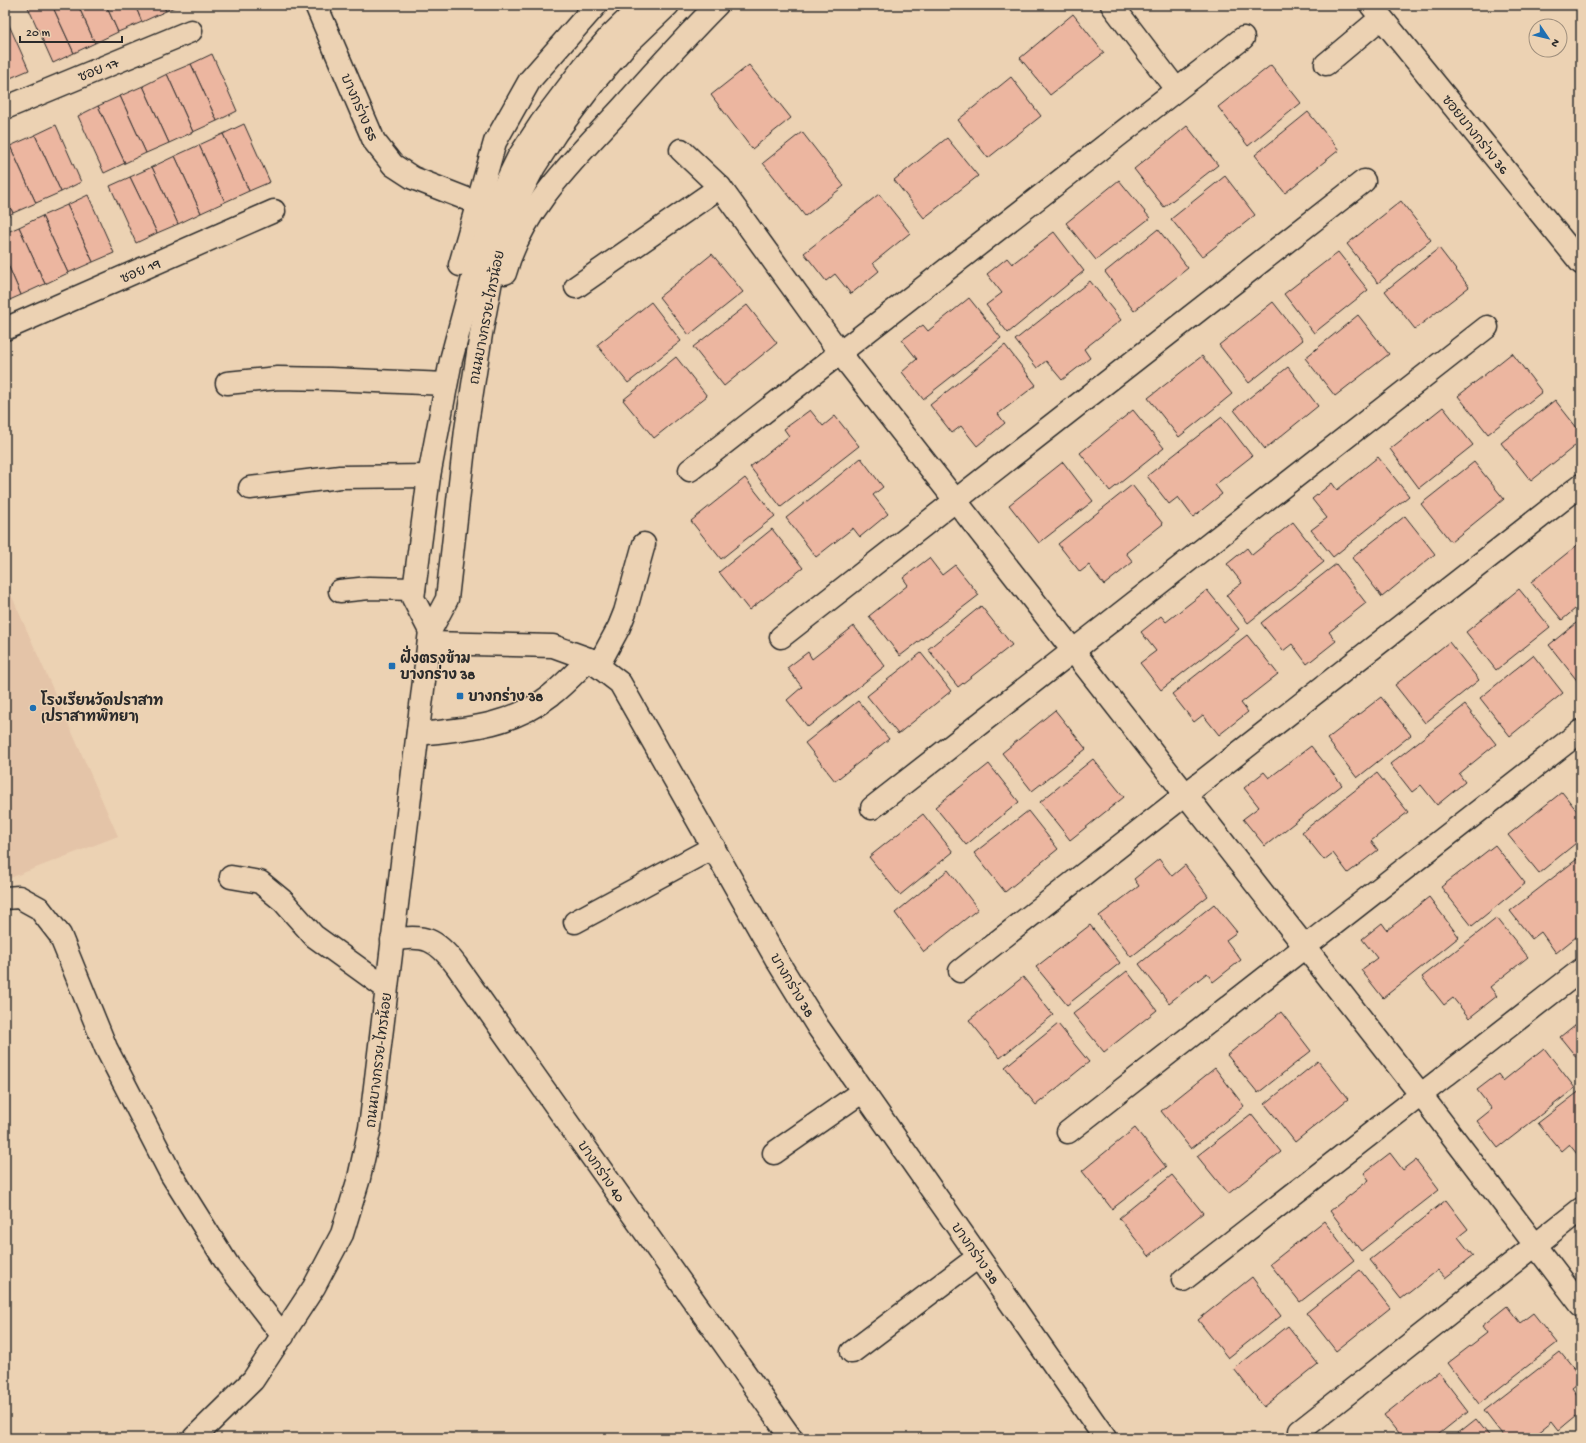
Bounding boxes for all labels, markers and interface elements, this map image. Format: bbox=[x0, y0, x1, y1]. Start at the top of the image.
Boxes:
scale bar bbox=[20, 18, 122, 44]
north arrow bbox=[1528, 18, 1568, 58]
text: 20 m bbox=[26, 27, 51, 41]
text: N bbox=[1548, 36, 1562, 49]
street label: ซอย 17 bbox=[76, 55, 122, 87]
street label: บางกร่าง 55 bbox=[335, 71, 382, 144]
street label: ซอยบางกร่าง 36 bbox=[1437, 91, 1513, 179]
street label: ถนนบางกรวย-ไทรน้อย bbox=[464, 248, 510, 386]
street label: ซอย 19 bbox=[118, 256, 164, 289]
place label: ฝั่งตรงข้าม บางกร่าง 38 bbox=[400, 645, 476, 685]
marker: ฝั่งตรงข้าม บางกร่าง 38 bbox=[387, 661, 397, 671]
place label: บางกร่าง 38 bbox=[468, 686, 544, 707]
place label: โรงเรียนวัดปราสาท (ปราสาทพิทยา) bbox=[40, 690, 164, 727]
marker: บางกร่าง 38 bbox=[455, 691, 465, 701]
marker: โรงเรียนวัดปราสาท (ปราสาทพิทยา) bbox=[28, 703, 38, 713]
street label: บางกร่าง 38 bbox=[765, 950, 819, 1022]
street label: ถนนบางกรวย-ไทรน้อย bbox=[361, 991, 397, 1129]
street label: บางกร่าง 40 bbox=[573, 1137, 629, 1207]
street label: บางกร่าง 38 bbox=[946, 1219, 1003, 1289]

